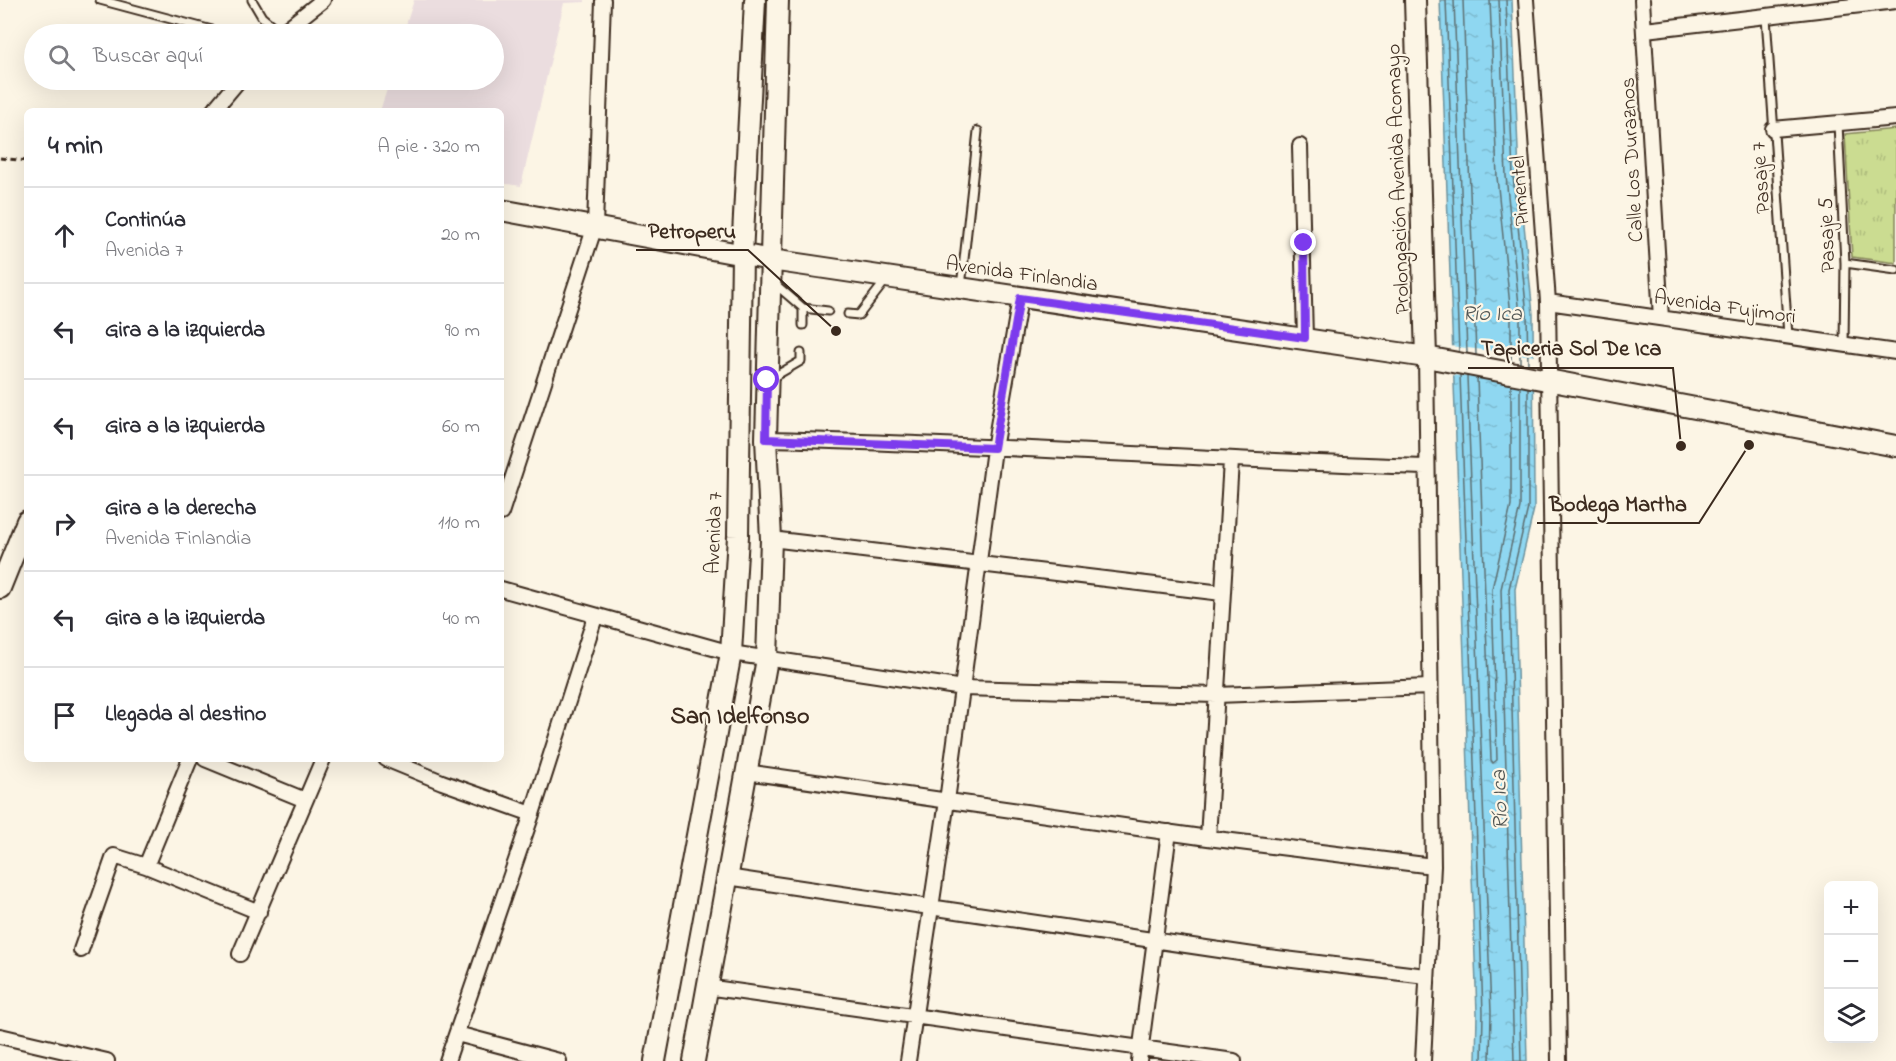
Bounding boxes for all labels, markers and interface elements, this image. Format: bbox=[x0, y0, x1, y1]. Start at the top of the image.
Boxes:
search box bbox=[24, 24, 504, 90]
icon: search bbox=[45, 41, 78, 74]
text: Buscar aquí bbox=[93, 41, 203, 73]
street label: Prolongación Avenida Acomayo bbox=[1379, 43, 1421, 315]
street label: Calle Los Duraznos bbox=[1614, 77, 1652, 243]
text: 4 min bbox=[48, 128, 103, 166]
text: A pie · 320 m bbox=[378, 133, 480, 162]
street label: Pasaje 7 bbox=[1745, 141, 1779, 215]
street label: Pimentel bbox=[1504, 155, 1538, 227]
street label: Pasaje 5 bbox=[1812, 197, 1844, 273]
text: Continúa bbox=[105, 205, 186, 237]
callout: Petroperu bbox=[636, 210, 748, 250]
text: Petroperu bbox=[648, 217, 737, 249]
icon: ahead bbox=[48, 219, 81, 252]
text: 20 m bbox=[441, 221, 480, 250]
route end bbox=[1290, 229, 1316, 255]
text: Avenida 7 bbox=[105, 237, 183, 266]
street label: Avenida Finlandia bbox=[944, 249, 1100, 301]
street label: Avenida Fujimori bbox=[1652, 283, 1798, 333]
water label: Río Ica bbox=[1462, 299, 1523, 331]
icon: left bbox=[48, 315, 81, 348]
text: Gira a la izquierda bbox=[105, 315, 265, 347]
text: 90 m bbox=[445, 317, 480, 346]
callout: Tapiceria Sol De Ica bbox=[1468, 328, 1673, 368]
text: Tapiceria Sol De Ica bbox=[1481, 334, 1661, 366]
route start bbox=[753, 366, 779, 392]
icon: left bbox=[48, 411, 81, 444]
text: Gira a la izquierda bbox=[105, 411, 265, 443]
text: 60 m bbox=[442, 413, 480, 442]
callout: Bodega Martha bbox=[1537, 483, 1699, 523]
text: Bodega Martha bbox=[1548, 490, 1687, 523]
street label: Avenida 7 bbox=[699, 491, 731, 575]
text: Gira a la derecha bbox=[105, 493, 256, 525]
icon: right bbox=[48, 507, 81, 540]
text: 110 m bbox=[438, 509, 480, 538]
text: Avenida Finlandia bbox=[105, 525, 251, 554]
icon: left bbox=[48, 603, 81, 636]
text: Gira a la izquierda bbox=[105, 603, 265, 635]
text: 40 m bbox=[443, 605, 480, 634]
icon: arrive bbox=[48, 699, 81, 732]
text: Llegada al destino bbox=[105, 699, 266, 731]
district label: San Idelfonso bbox=[671, 700, 809, 735]
water label: Río Ica bbox=[1484, 768, 1518, 830]
map controls bbox=[1824, 881, 1878, 1043]
button: + bbox=[1824, 881, 1878, 935]
button: − bbox=[1824, 935, 1878, 989]
button: layers bbox=[1824, 989, 1878, 1043]

